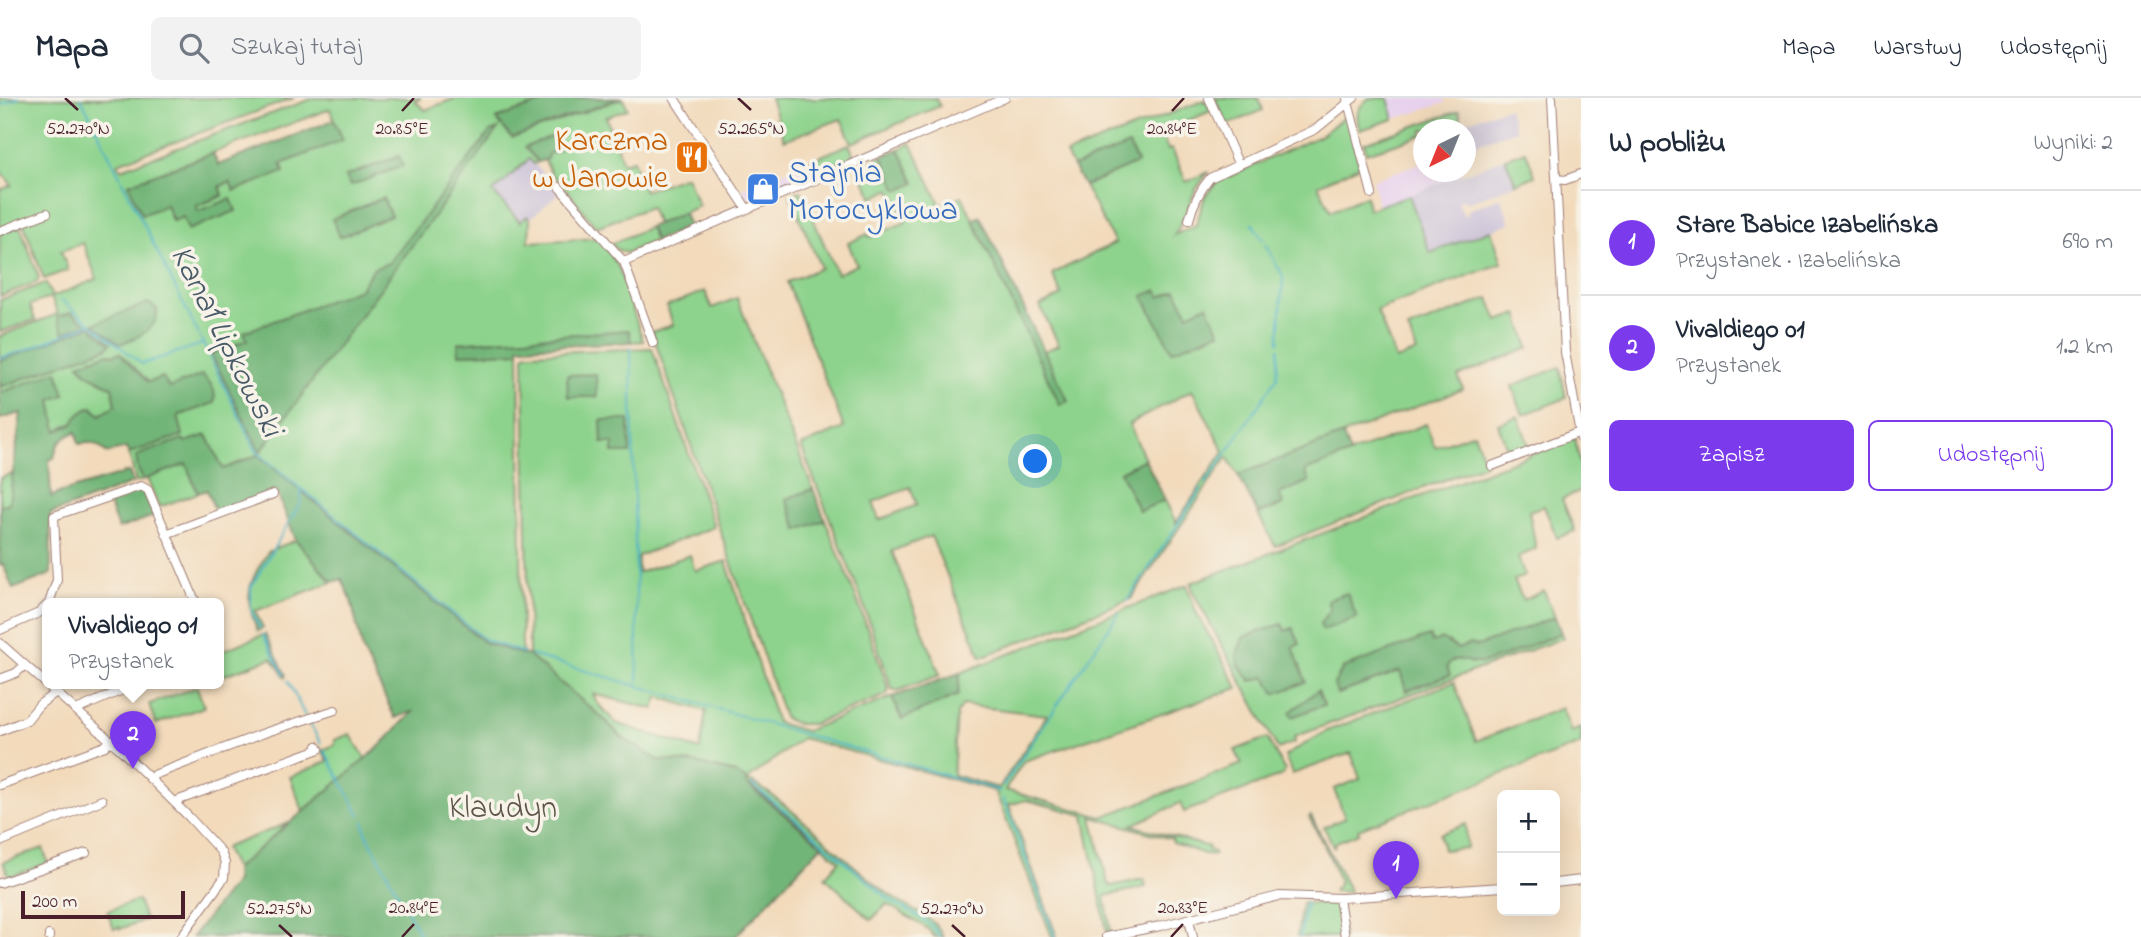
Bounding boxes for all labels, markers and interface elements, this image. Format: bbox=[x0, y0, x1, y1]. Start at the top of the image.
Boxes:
search box bbox=[151, 17, 641, 80]
text: Mapa bbox=[35, 24, 109, 72]
icon: search bbox=[175, 29, 213, 67]
text: Szukaj tutaj bbox=[231, 29, 362, 67]
text: Mapa bbox=[1782, 31, 1835, 66]
text: Warstwy bbox=[1873, 31, 1962, 66]
text: Udostępnij bbox=[2000, 31, 2106, 66]
text: 52.270°N bbox=[46, 117, 110, 143]
text: 20.85°E bbox=[375, 117, 429, 143]
text: 52.265°N bbox=[717, 117, 785, 143]
text: 20.84°E bbox=[1147, 117, 1197, 143]
place label: Karczma w Janowie bbox=[533, 119, 669, 203]
north arrow bbox=[1413, 119, 1476, 182]
text: W pobliżu bbox=[1609, 122, 1726, 166]
text: Wyniki: 2 bbox=[2034, 127, 2113, 160]
restaurant icon: Karczma w Janowie bbox=[673, 138, 711, 176]
place label: Stajnia Motocyklowa bbox=[788, 151, 958, 235]
shop icon: Stajnia Motocyklowa bbox=[744, 170, 782, 208]
text: Stare Babice Izabelińska bbox=[1676, 207, 1938, 245]
text: 1 bbox=[1628, 226, 1636, 259]
text: 690 m bbox=[2062, 226, 2113, 259]
water label: Kanał Lipkowski bbox=[157, 238, 296, 449]
text: Przystanek · Izabelińska bbox=[1676, 245, 1901, 278]
text: Vivaldiego 01 bbox=[1676, 312, 1805, 350]
text: 2 bbox=[1626, 331, 1638, 364]
text: 1.2 km bbox=[2056, 331, 2113, 364]
text: Przystanek bbox=[1676, 350, 1781, 383]
button: Zapisz bbox=[1609, 420, 1854, 491]
button: Udostępnij bbox=[1868, 420, 2113, 491]
your location bbox=[1018, 444, 1052, 478]
popup bbox=[42, 598, 224, 689]
text: Vivaldiego 01 bbox=[69, 608, 197, 646]
text: Przystanek bbox=[69, 646, 174, 679]
pin: 2 bbox=[110, 711, 156, 769]
park label: Klaudyn bbox=[449, 786, 557, 833]
map controls bbox=[1497, 790, 1560, 916]
button: + bbox=[1497, 790, 1560, 853]
pin: 1 bbox=[1373, 841, 1419, 899]
button: − bbox=[1497, 853, 1560, 916]
scale bar bbox=[21, 888, 186, 920]
text: 200 m bbox=[32, 889, 77, 916]
text: 20.84°E bbox=[389, 896, 439, 922]
text: 20.83°E bbox=[1158, 896, 1208, 922]
text: 52.275°N bbox=[246, 897, 312, 923]
text: 52.270°N bbox=[920, 897, 984, 923]

